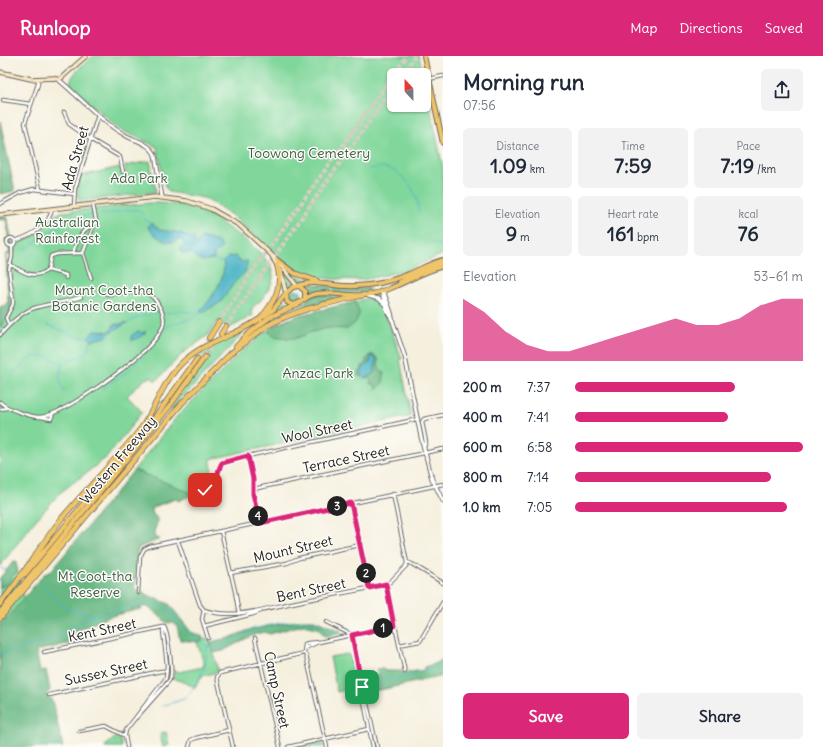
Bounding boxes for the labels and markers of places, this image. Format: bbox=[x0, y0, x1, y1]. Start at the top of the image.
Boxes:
pin bbox=[188, 473, 222, 507]
pin: 3 bbox=[327, 496, 347, 516]
pin: 4 bbox=[248, 506, 268, 526]
pin: 2 bbox=[356, 563, 376, 583]
pin: 1 bbox=[373, 618, 393, 638]
pin bbox=[345, 670, 379, 704]

